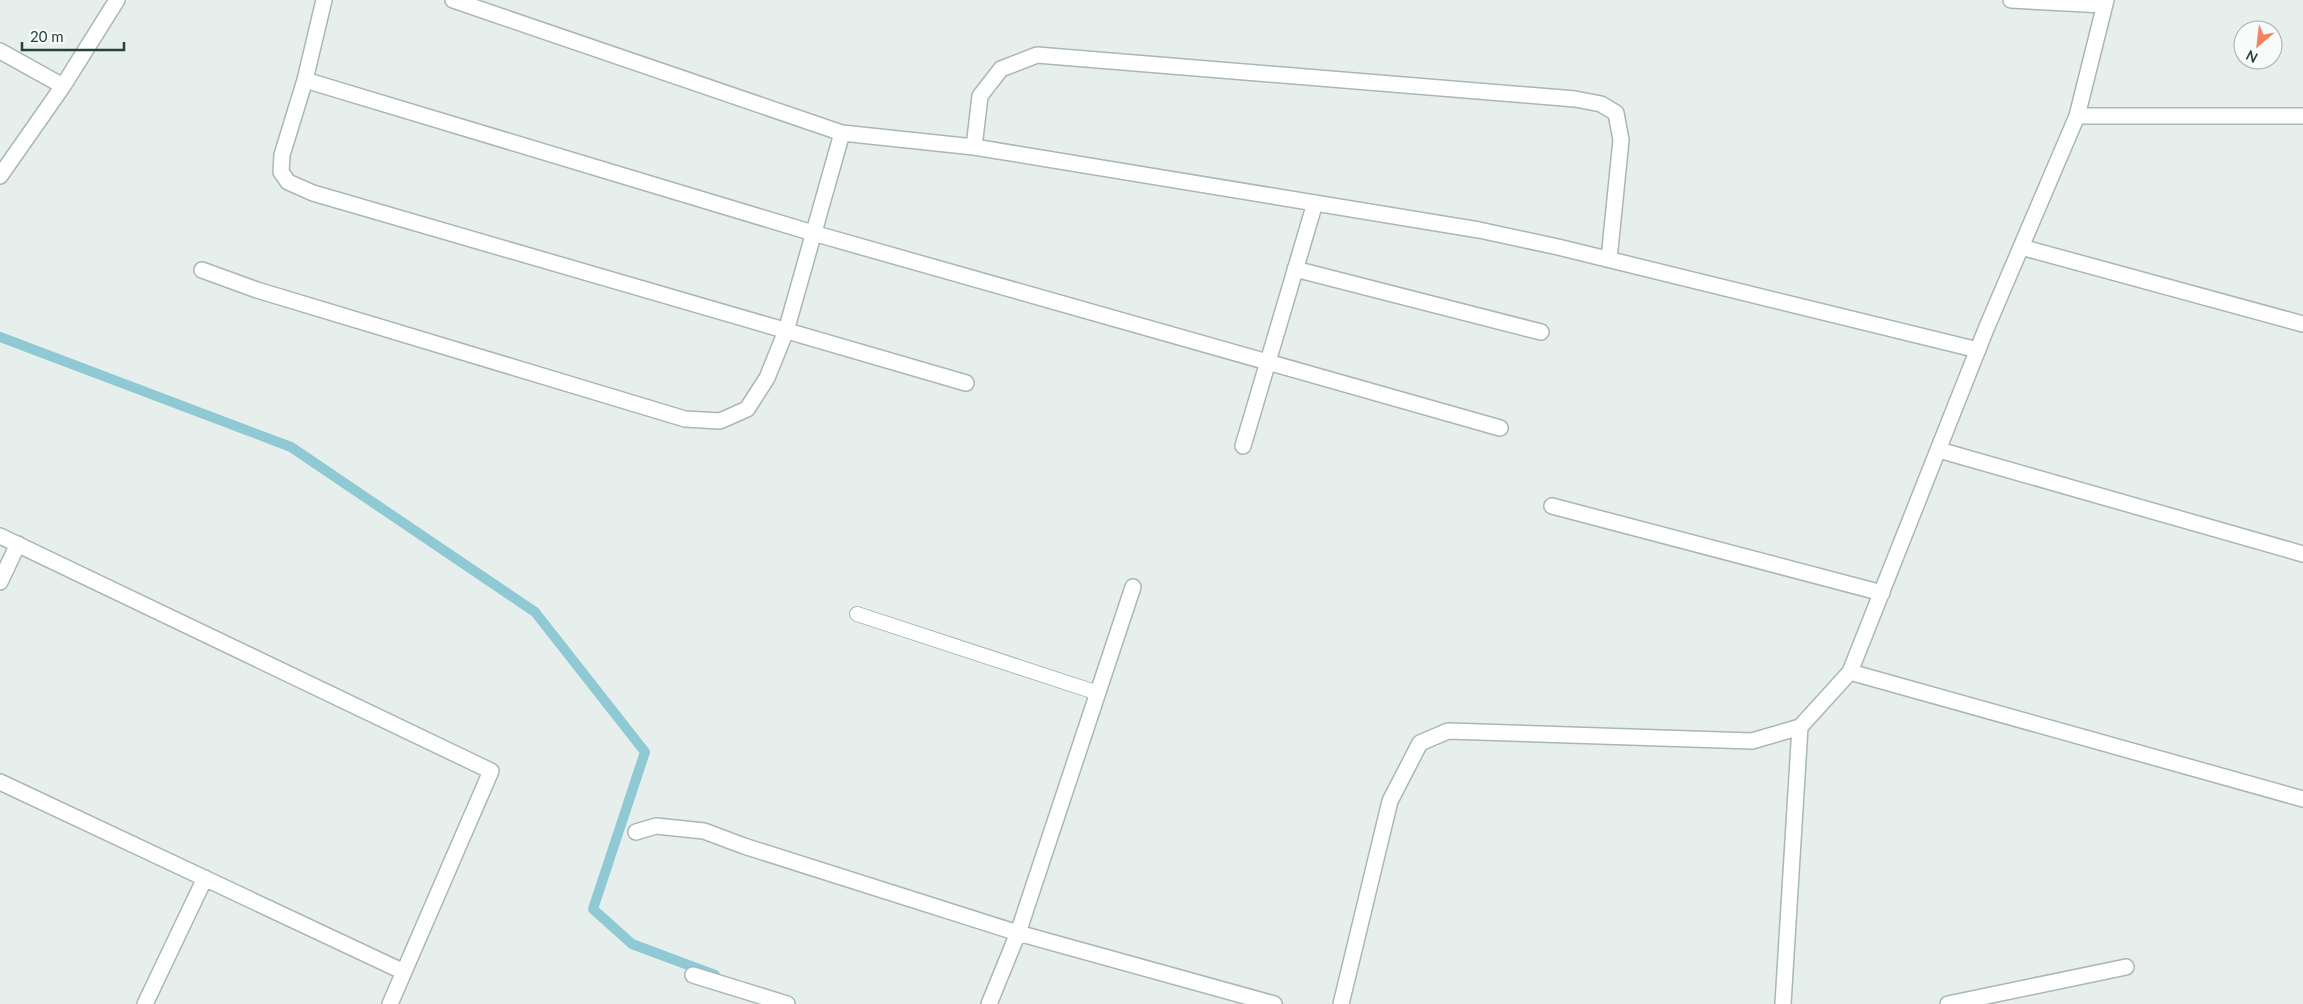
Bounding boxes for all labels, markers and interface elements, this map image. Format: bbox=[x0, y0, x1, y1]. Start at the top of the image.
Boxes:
scale bar bbox=[22, 20, 125, 52]
north arrow bbox=[2233, 20, 2283, 70]
text: 20 m bbox=[30, 27, 64, 45]
text: N bbox=[2243, 47, 2260, 67]

